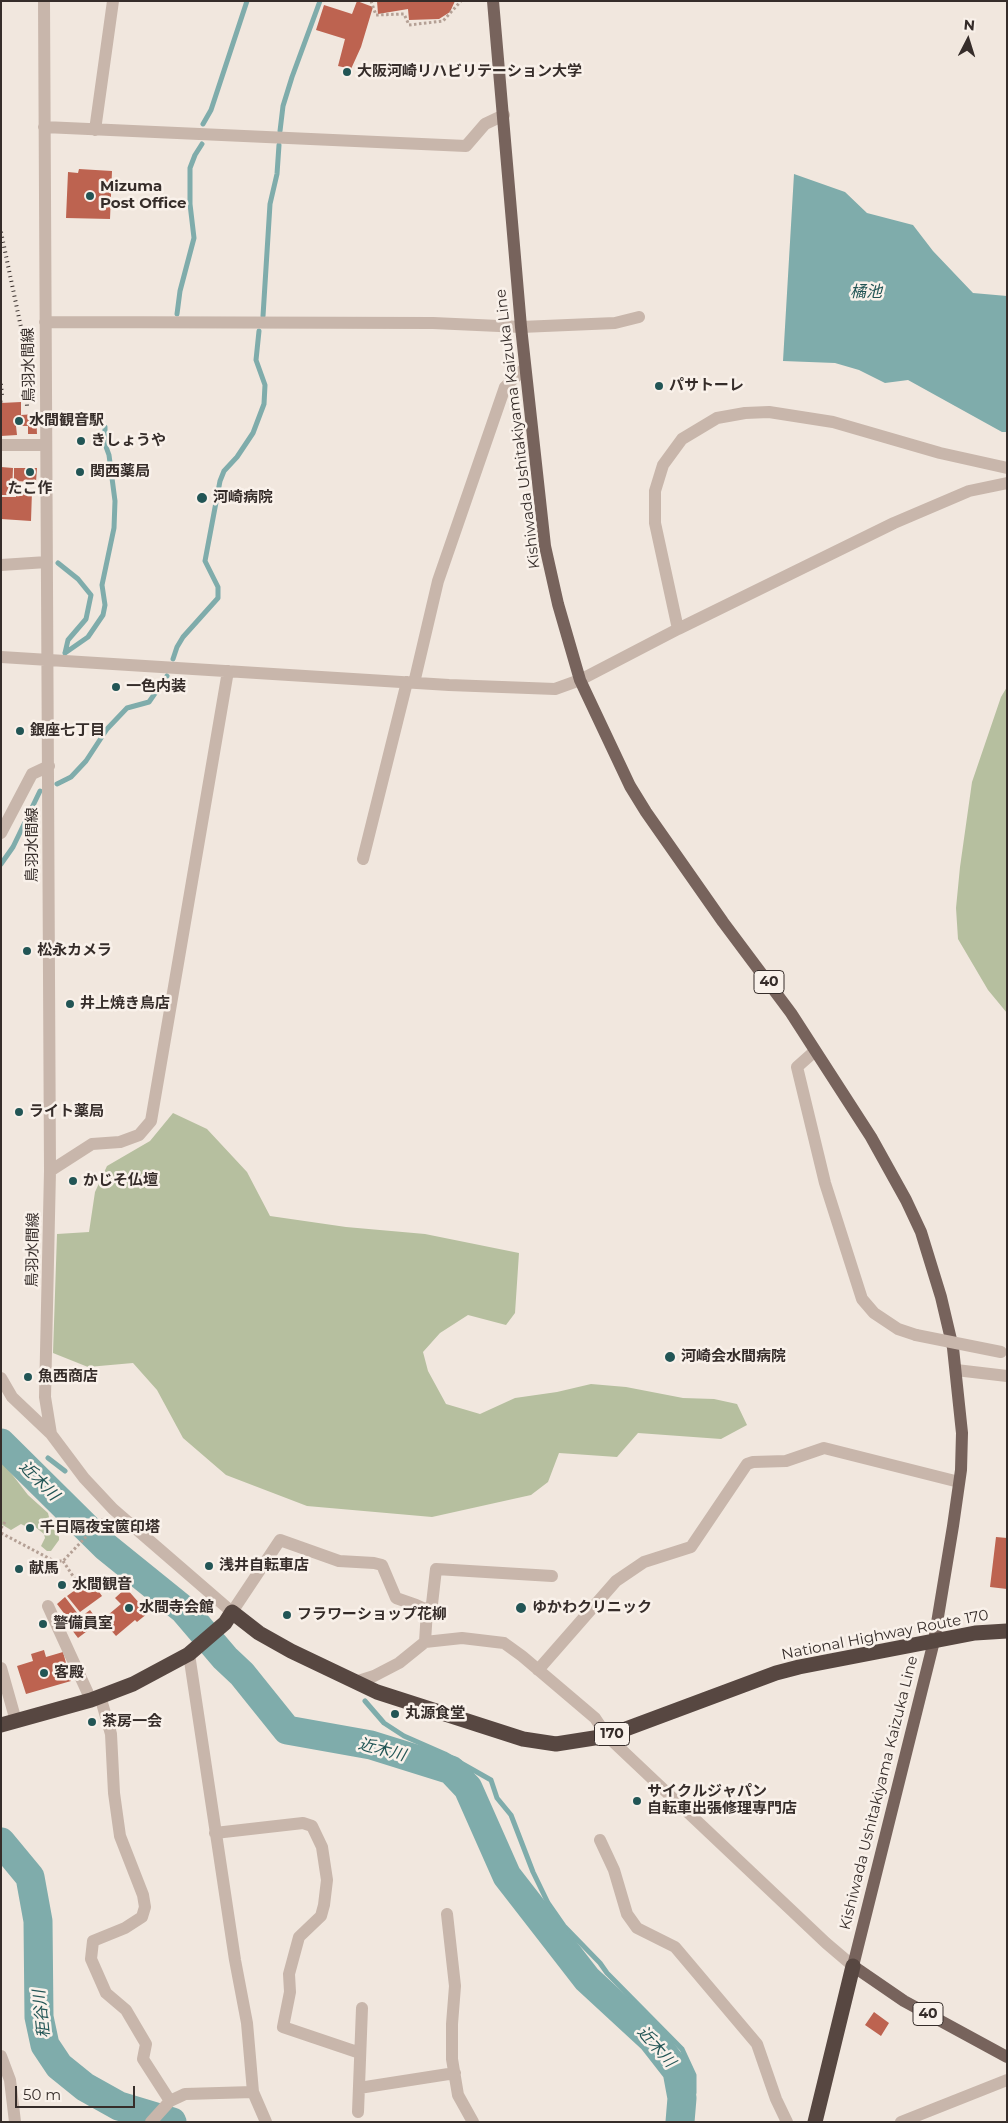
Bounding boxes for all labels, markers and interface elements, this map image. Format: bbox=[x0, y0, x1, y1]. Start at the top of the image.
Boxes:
north arrow bbox=[943, 15, 993, 65]
text: N bbox=[963, 16, 976, 35]
place label: 大阪河崎リハビリテーション大学 bbox=[357, 63, 582, 81]
marker: 大阪河崎リハビリテーション大学 bbox=[341, 66, 353, 78]
place label: Mizuma Post Office bbox=[100, 178, 186, 213]
marker: Mizuma Post Office bbox=[84, 190, 96, 202]
water label: 橘池 bbox=[850, 282, 882, 302]
street label: Kishiwada Ushitakiyama Kaizuka Line bbox=[492, 288, 544, 570]
street label: 鳥羽水間線 bbox=[19, 327, 39, 403]
place label: パサトーレ bbox=[669, 377, 744, 395]
marker: パサトーレ bbox=[653, 380, 665, 392]
place label: 水間観音駅 bbox=[29, 412, 104, 430]
marker: 水間観音駅 bbox=[13, 415, 25, 427]
place label: きしょうや bbox=[91, 432, 166, 450]
marker: きしょうや bbox=[75, 435, 87, 447]
place label: 関西薬局 bbox=[90, 463, 150, 481]
marker: たこ作 bbox=[24, 466, 36, 478]
marker: 関西薬局 bbox=[74, 466, 86, 478]
place label: たこ作 bbox=[8, 480, 52, 498]
place label: 河崎病院 bbox=[213, 489, 273, 507]
marker: 河崎病院 bbox=[195, 491, 209, 505]
place label: 一色内装 bbox=[126, 678, 186, 696]
marker: 一色内装 bbox=[110, 681, 122, 693]
place label: 銀座七丁目 bbox=[30, 722, 105, 740]
marker: 銀座七丁目 bbox=[14, 725, 26, 737]
street label: 鳥羽水間線 bbox=[24, 808, 42, 882]
place label: 松永カメラ bbox=[37, 942, 112, 960]
marker: 松永カメラ bbox=[21, 945, 33, 957]
road number: 40 bbox=[754, 970, 784, 994]
place label: 井上焼き鳥店 bbox=[80, 995, 170, 1013]
marker: 井上焼き鳥店 bbox=[64, 998, 76, 1010]
place label: ライト薬局 bbox=[29, 1103, 104, 1121]
marker: ライト薬局 bbox=[13, 1106, 25, 1118]
place label: かじそ仏壇 bbox=[83, 1172, 158, 1190]
marker: かじそ仏壇 bbox=[67, 1175, 79, 1187]
street label: 鳥羽水間線 bbox=[23, 1212, 43, 1288]
place label: 河崎会水間病院 bbox=[681, 1348, 786, 1366]
marker: 河崎会水間病院 bbox=[663, 1350, 677, 1364]
place label: 魚西商店 bbox=[38, 1368, 98, 1386]
marker: 魚西商店 bbox=[22, 1371, 34, 1383]
water label: 近木川 bbox=[15, 1457, 63, 1505]
place label: 千日隔夜宝篋印塔 bbox=[40, 1519, 160, 1537]
marker: 千日隔夜宝篋印塔 bbox=[24, 1522, 36, 1534]
place label: 浅井自転車店 bbox=[219, 1557, 309, 1575]
place label: 献馬 bbox=[29, 1560, 59, 1578]
marker: 浅井自転車店 bbox=[203, 1560, 215, 1572]
marker: 献馬 bbox=[13, 1563, 25, 1575]
place label: 水間観音 bbox=[72, 1576, 132, 1594]
marker: 水間観音 bbox=[56, 1579, 68, 1591]
place label: 水間寺会館 bbox=[139, 1599, 214, 1617]
place label: ゆかわクリニック bbox=[532, 1599, 652, 1617]
marker: ゆかわクリニック bbox=[514, 1601, 528, 1615]
marker: 水間寺会館 bbox=[123, 1602, 135, 1614]
place label: フラワーショップ花柳 bbox=[297, 1606, 447, 1624]
street label: National Highway Route 170 bbox=[780, 1606, 990, 1664]
marker: フラワーショップ花柳 bbox=[281, 1609, 293, 1621]
place label: 警備員室 bbox=[53, 1615, 113, 1633]
marker: 警備員室 bbox=[37, 1618, 49, 1630]
street label: Kishiwada Ushitakiyama Kaizuka Line bbox=[836, 1654, 922, 1932]
place label: 客殿 bbox=[54, 1664, 84, 1682]
marker: 客殿 bbox=[38, 1667, 50, 1679]
place label: 丸源食堂 bbox=[405, 1705, 465, 1723]
marker: 丸源食堂 bbox=[389, 1708, 401, 1720]
place label: 茶房一会 bbox=[102, 1713, 162, 1731]
marker: 茶房一会 bbox=[86, 1716, 98, 1728]
road number: 170 bbox=[594, 1722, 630, 1746]
water label: 近木川 bbox=[356, 1735, 408, 1765]
place label: サイクルジャパン 自転車出張修理専門店 bbox=[647, 1783, 797, 1818]
marker: サイクルジャパン 自転車出張修理専門店 bbox=[631, 1795, 643, 1807]
water label: 秬谷川 bbox=[30, 1989, 54, 2039]
road number: 40 bbox=[913, 2002, 943, 2026]
water label: 近木川 bbox=[633, 2023, 679, 2071]
scale bar bbox=[18, 2076, 138, 2108]
text: 50 m bbox=[23, 2085, 61, 2104]

